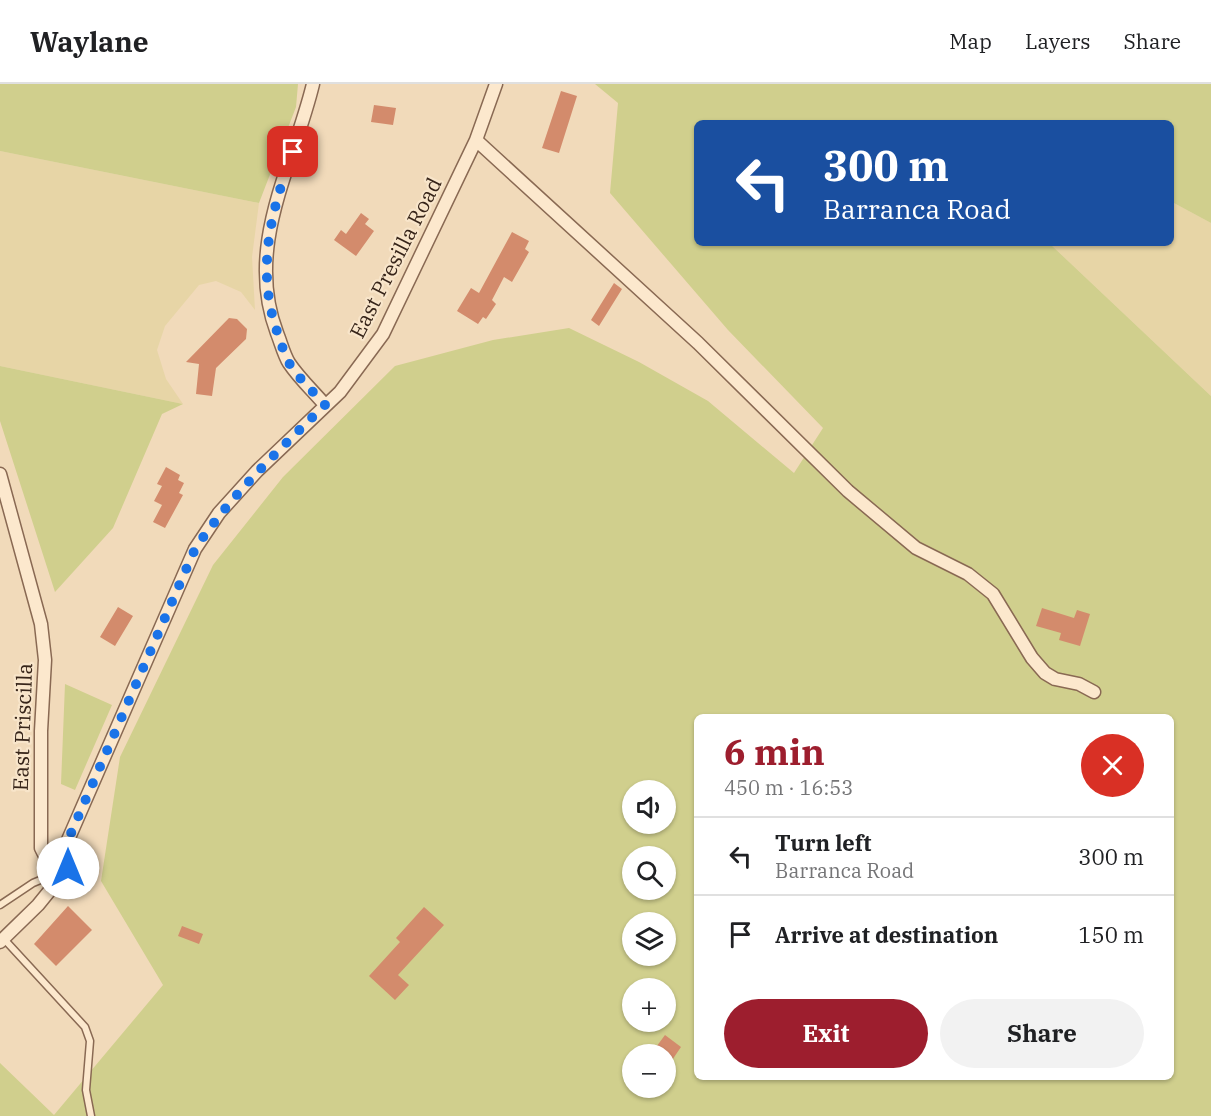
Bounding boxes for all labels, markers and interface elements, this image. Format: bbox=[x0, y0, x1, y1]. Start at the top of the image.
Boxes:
text: Waylane bbox=[30, 23, 149, 60]
text: Map bbox=[949, 27, 992, 55]
text: Layers bbox=[1025, 27, 1091, 55]
text: Share bbox=[1124, 27, 1181, 55]
pin bbox=[267, 126, 318, 177]
icon: arrive bbox=[276, 135, 309, 168]
text: 300 m bbox=[823, 138, 949, 193]
icon: left bbox=[724, 144, 802, 222]
street label: East Presilla Road bbox=[343, 172, 448, 343]
text: Barranca Road bbox=[823, 191, 1011, 226]
street label: East Priscilla bbox=[6, 663, 38, 791]
text: 6 min bbox=[724, 728, 825, 775]
button: close bbox=[1081, 734, 1144, 797]
text: 450 m · 16:53 bbox=[724, 774, 853, 801]
map controls bbox=[622, 780, 676, 1098]
button: sound bbox=[622, 780, 676, 834]
text: Turn left bbox=[775, 828, 871, 857]
position arrow bbox=[36, 836, 100, 900]
icon: left bbox=[724, 840, 757, 873]
text: 300 m bbox=[1078, 842, 1144, 871]
button: search bbox=[622, 846, 676, 900]
text: Barranca Road bbox=[775, 857, 914, 884]
button: layers bbox=[622, 912, 676, 966]
icon: arrive bbox=[724, 918, 757, 951]
text: Arrive at destination bbox=[775, 920, 998, 949]
text: 150 m bbox=[1078, 920, 1144, 949]
button: + bbox=[622, 978, 676, 1032]
button: Exit bbox=[724, 999, 928, 1068]
button: Share bbox=[940, 999, 1144, 1068]
button: − bbox=[622, 1044, 676, 1098]

